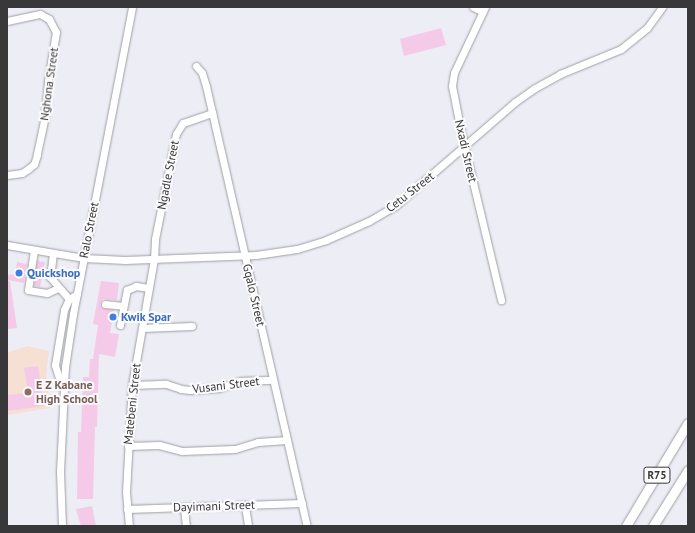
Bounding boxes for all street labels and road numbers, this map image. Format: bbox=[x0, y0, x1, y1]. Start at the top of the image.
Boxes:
street label: Nghona Street bbox=[37, 46, 61, 122]
street label: Nxadi Street bbox=[452, 118, 480, 184]
street label: Ngadle Street bbox=[154, 139, 182, 211]
street label: Cetu Street bbox=[383, 169, 437, 215]
street label: Ralo Street bbox=[77, 201, 101, 259]
street label: Gqalo Street bbox=[240, 262, 268, 328]
street label: Matebeni Street bbox=[121, 363, 143, 445]
street label: Vusani Street bbox=[192, 374, 260, 396]
road number: R75 bbox=[643, 466, 671, 484]
street label: Dayimani Street bbox=[173, 497, 255, 515]

